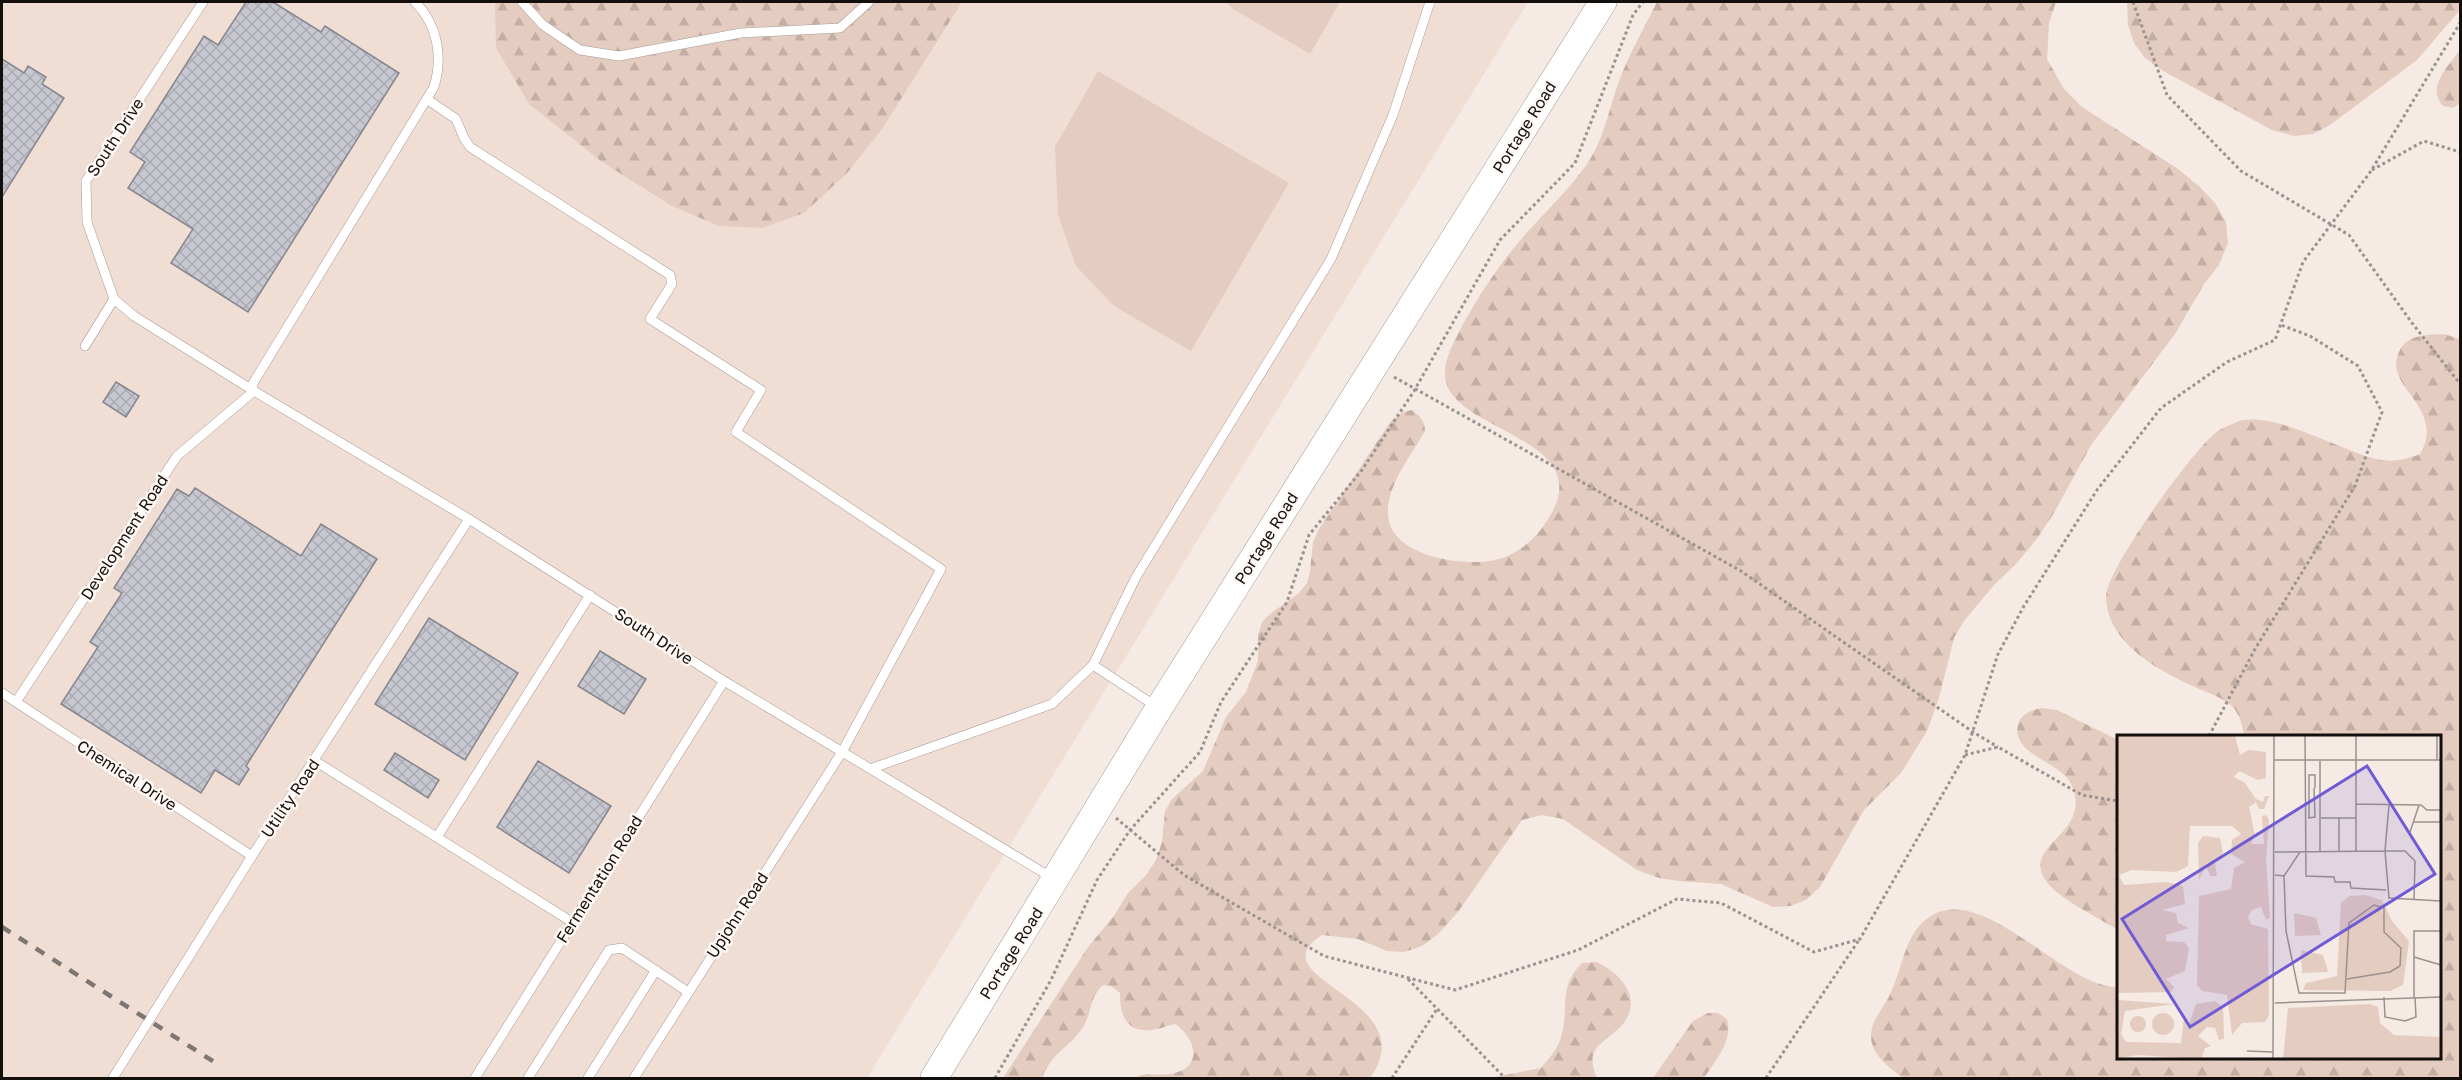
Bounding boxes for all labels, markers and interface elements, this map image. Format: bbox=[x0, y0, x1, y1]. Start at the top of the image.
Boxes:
street label: Portage Road bbox=[1488, 77, 1560, 177]
street label: South Drive bbox=[82, 94, 148, 180]
street label: Development Road bbox=[76, 471, 172, 603]
street label: Portage Road bbox=[1230, 488, 1302, 588]
street label: South Drive bbox=[611, 603, 697, 669]
street label: Chemical Drive bbox=[73, 735, 181, 815]
inset map bbox=[2117, 735, 2441, 1059]
street label: Utility Road bbox=[256, 755, 324, 841]
street label: Fermentation Road bbox=[552, 812, 646, 946]
street label: Upjohn Road bbox=[702, 868, 772, 962]
street label: Portage Road bbox=[975, 903, 1047, 1003]

